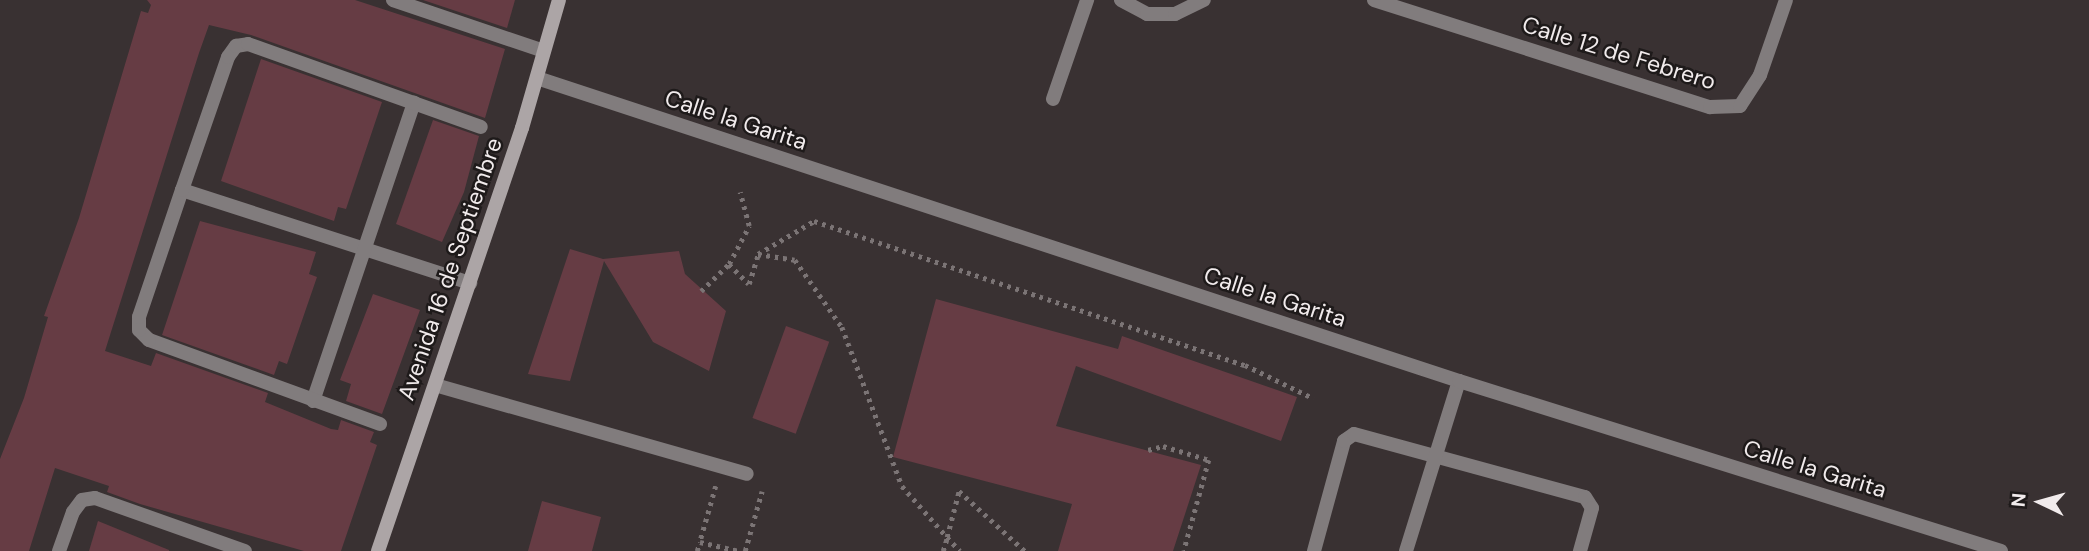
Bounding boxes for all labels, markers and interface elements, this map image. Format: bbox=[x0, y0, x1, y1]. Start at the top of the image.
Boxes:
street label: Calle 12 de Febrero bbox=[1519, 10, 1719, 96]
street label: Calle la Garita bbox=[661, 84, 811, 156]
street label: Avenida 16 de Septiembre bbox=[392, 134, 508, 404]
street label: Calle la Garita bbox=[1200, 261, 1350, 333]
street label: Calle la Garita bbox=[1740, 434, 1890, 504]
north arrow bbox=[2005, 467, 2075, 537]
text: N bbox=[2006, 492, 2032, 508]

